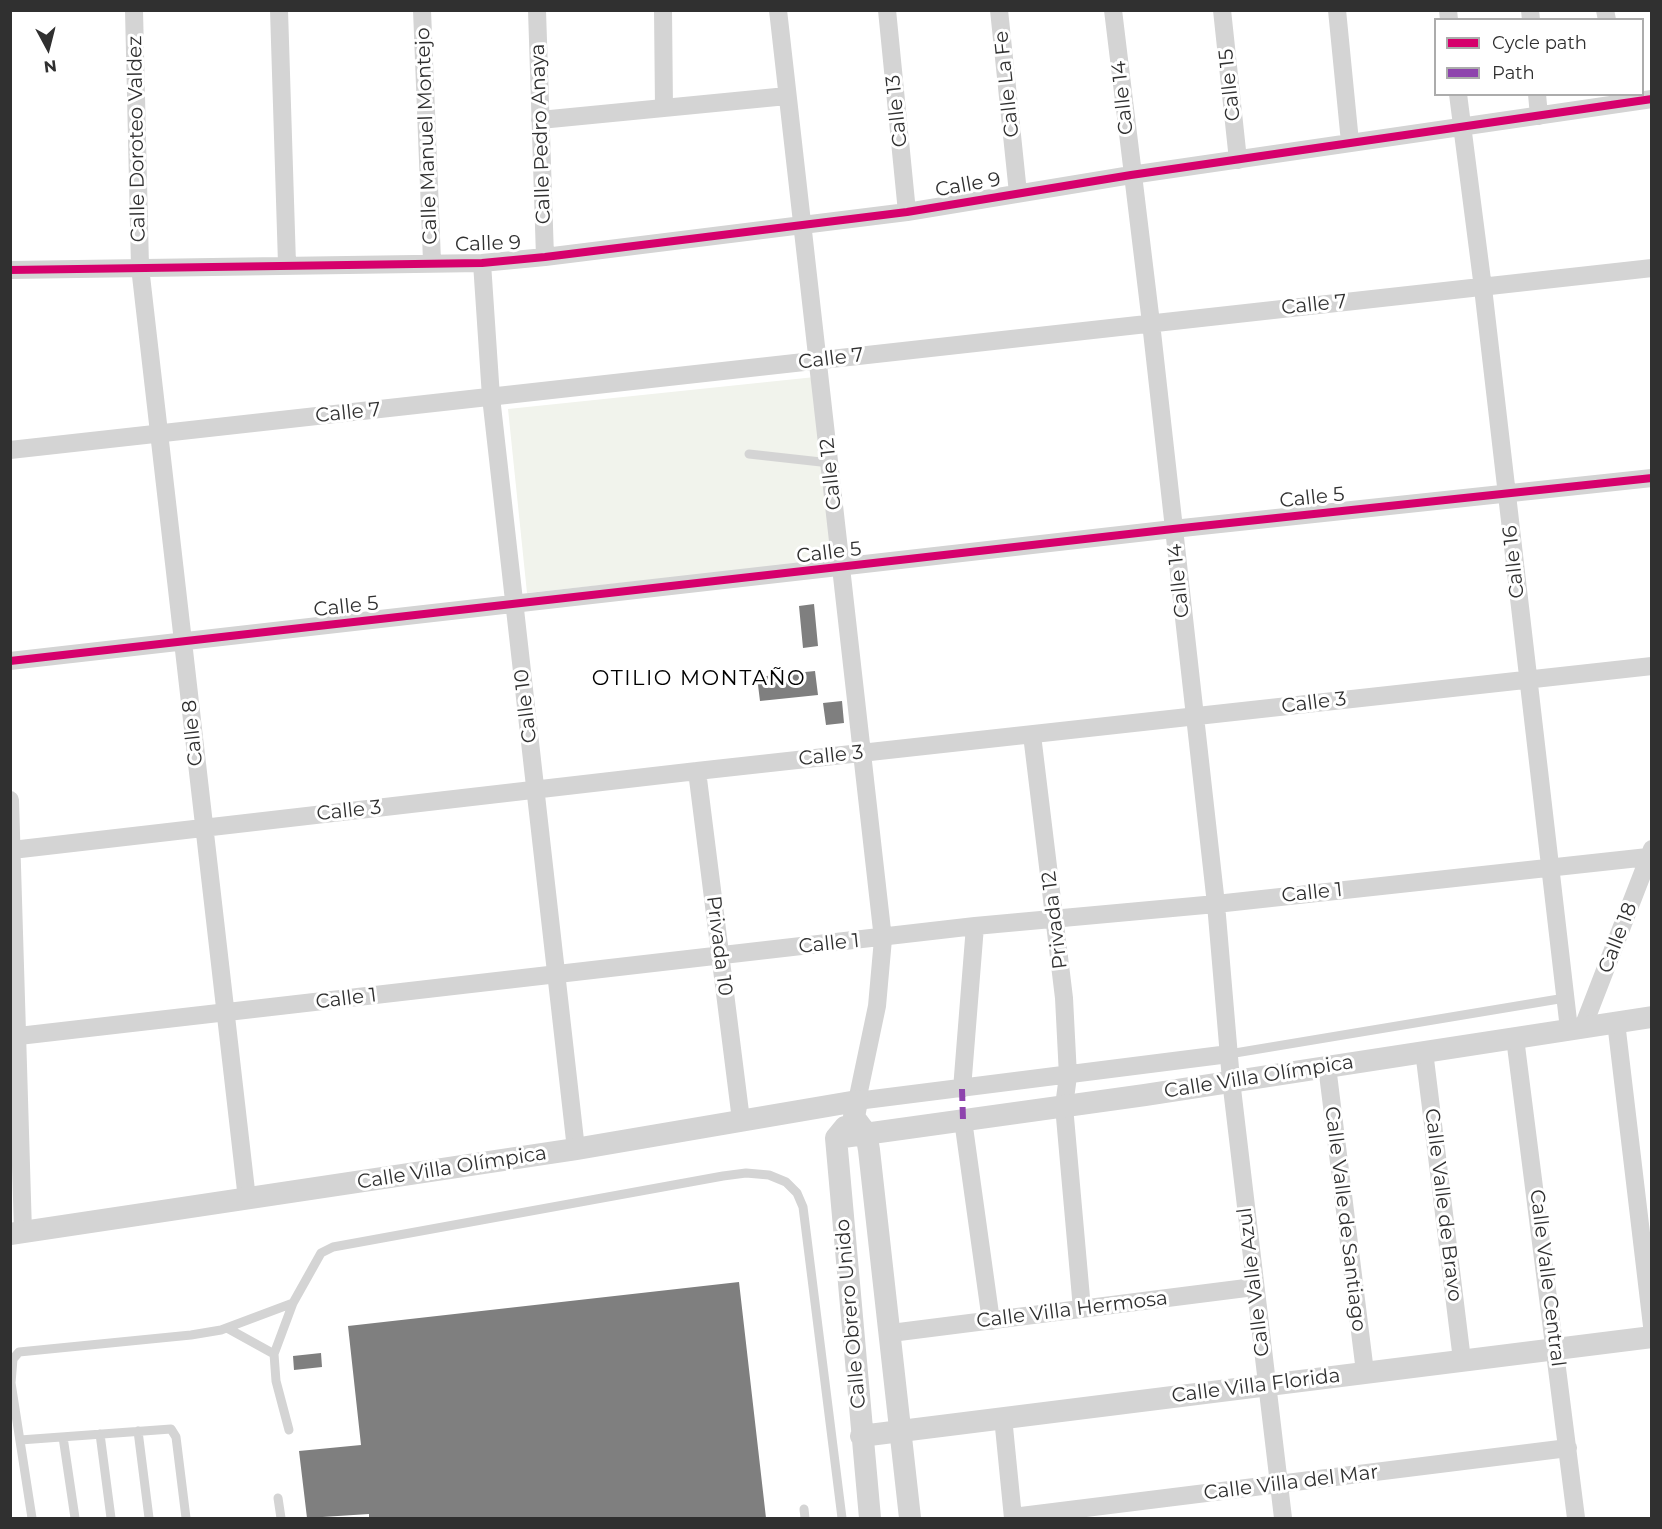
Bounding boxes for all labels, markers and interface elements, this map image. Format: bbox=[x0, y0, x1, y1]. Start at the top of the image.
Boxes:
north arrow bbox=[18, 18, 78, 78]
legend bbox=[1434, 18, 1644, 96]
street label: Calle Manuel Montejo bbox=[411, 27, 443, 245]
street label: Calle La Fe bbox=[989, 29, 1025, 139]
text: Cycle path bbox=[1492, 32, 1587, 54]
street label: Calle Doroteo Valdez bbox=[123, 35, 151, 243]
street label: Calle Pedro Anaya bbox=[526, 43, 556, 225]
street label: Calle 15 bbox=[1214, 48, 1246, 122]
text: N bbox=[43, 56, 58, 77]
street label: Calle 14 bbox=[1107, 60, 1139, 136]
text: Path bbox=[1492, 62, 1535, 84]
street label: Calle 13 bbox=[881, 74, 913, 148]
street label: Calle 9 bbox=[933, 167, 1003, 203]
street label: Calle 9 bbox=[455, 231, 521, 257]
street label: Calle 7 bbox=[1280, 290, 1348, 320]
street label: Calle 7 bbox=[797, 343, 865, 375]
street label: Calle 7 bbox=[314, 398, 382, 428]
street label: Calle 12 bbox=[815, 437, 847, 511]
street label: Calle 5 bbox=[1278, 483, 1346, 513]
street label: Calle 16 bbox=[1498, 524, 1530, 600]
street label: Calle 5 bbox=[795, 537, 863, 569]
street label: Calle 14 bbox=[1163, 543, 1195, 619]
street label: Calle 5 bbox=[312, 592, 380, 622]
district label: OTILIO MONTAÑO bbox=[592, 666, 806, 692]
street label: Calle 10 bbox=[510, 668, 542, 744]
street label: Calle 3 bbox=[1280, 687, 1348, 719]
street label: Calle 8 bbox=[178, 699, 208, 767]
street label: Calle 3 bbox=[797, 741, 865, 771]
street label: Calle 3 bbox=[315, 796, 383, 826]
street label: Privada 12 bbox=[1037, 870, 1073, 970]
street label: Calle 1 bbox=[1280, 878, 1344, 908]
street label: Privada 10 bbox=[701, 895, 737, 997]
street label: Calle 18 bbox=[1594, 899, 1642, 977]
street label: Calle 1 bbox=[797, 929, 861, 959]
street label: Calle 1 bbox=[314, 983, 378, 1015]
street label: Calle Villa Olímpica bbox=[1163, 1050, 1355, 1104]
street label: Calle Valle de Santiago bbox=[1319, 1105, 1371, 1333]
street label: Calle Valle de Bravo bbox=[1419, 1107, 1467, 1303]
street label: Calle Villa Olímpica bbox=[356, 1141, 548, 1195]
street label: Calle Valle Central bbox=[1524, 1188, 1570, 1368]
street label: Calle Valle Azul bbox=[1233, 1206, 1275, 1358]
street label: Calle Obrero Unido bbox=[831, 1218, 871, 1410]
street label: Calle Villa Hermosa bbox=[975, 1286, 1169, 1334]
street label: Calle Villa Florida bbox=[1170, 1364, 1342, 1408]
street label: Calle Villa del Mar bbox=[1202, 1460, 1380, 1506]

